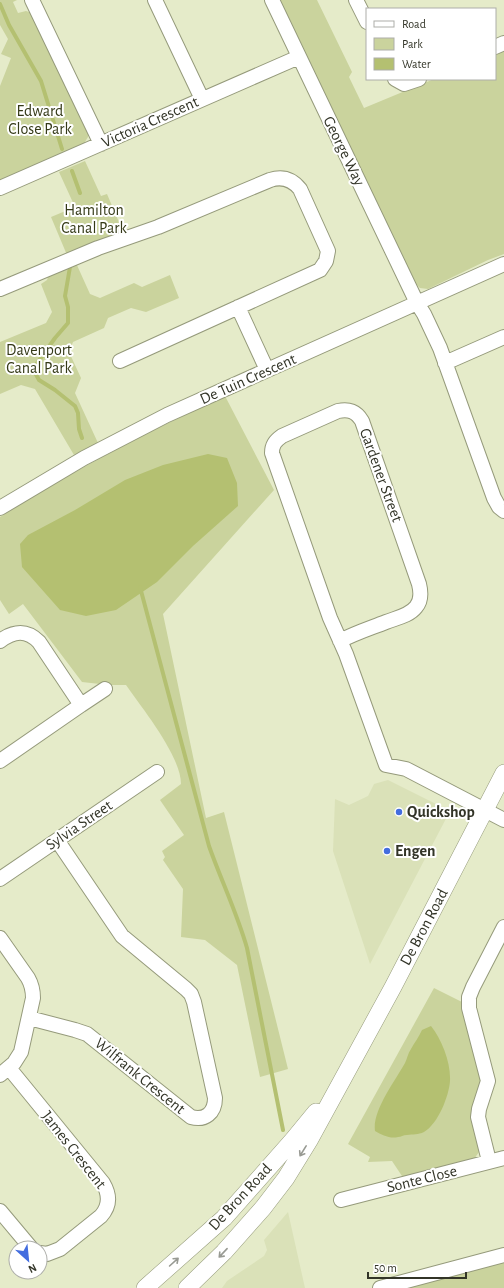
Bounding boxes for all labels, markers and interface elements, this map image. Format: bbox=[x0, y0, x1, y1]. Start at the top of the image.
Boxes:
legend bbox=[366, 8, 496, 80]
text: Road bbox=[402, 18, 426, 30]
text: Park bbox=[402, 38, 423, 50]
text: Water bbox=[402, 58, 431, 70]
street label: Victoria Crescent bbox=[99, 94, 201, 150]
park label: Edward Close Park bbox=[8, 103, 73, 137]
street label: George Way bbox=[320, 114, 368, 189]
park label: Hamilton Canal Park bbox=[61, 202, 127, 236]
park label: Davenport Canal Park bbox=[6, 342, 72, 376]
street label: De Tuin Crescent bbox=[198, 351, 298, 407]
street label: Gardener Street bbox=[357, 426, 405, 524]
street label: Sylvia Street bbox=[43, 797, 116, 854]
place label: Quickshop bbox=[407, 804, 475, 821]
marker: Quickshop bbox=[394, 807, 404, 817]
place label: Engen bbox=[395, 843, 435, 859]
marker: Engen bbox=[382, 846, 392, 856]
street label: De Bron Road bbox=[397, 886, 451, 968]
street label: Wilfrank Crescent bbox=[92, 1035, 188, 1117]
street label: James Crescent bbox=[39, 1108, 109, 1192]
one-way arrow bbox=[299, 1145, 307, 1156]
street label: De Bron Road bbox=[205, 1161, 275, 1233]
street label: Sonte Close bbox=[385, 1163, 459, 1195]
north arrow bbox=[8, 1240, 48, 1280]
one-way arrow bbox=[219, 1248, 228, 1258]
scale bar bbox=[368, 1254, 466, 1280]
one-way arrow bbox=[169, 1257, 179, 1267]
text: N bbox=[26, 1262, 38, 1275]
text: 50 m bbox=[374, 1262, 397, 1274]

